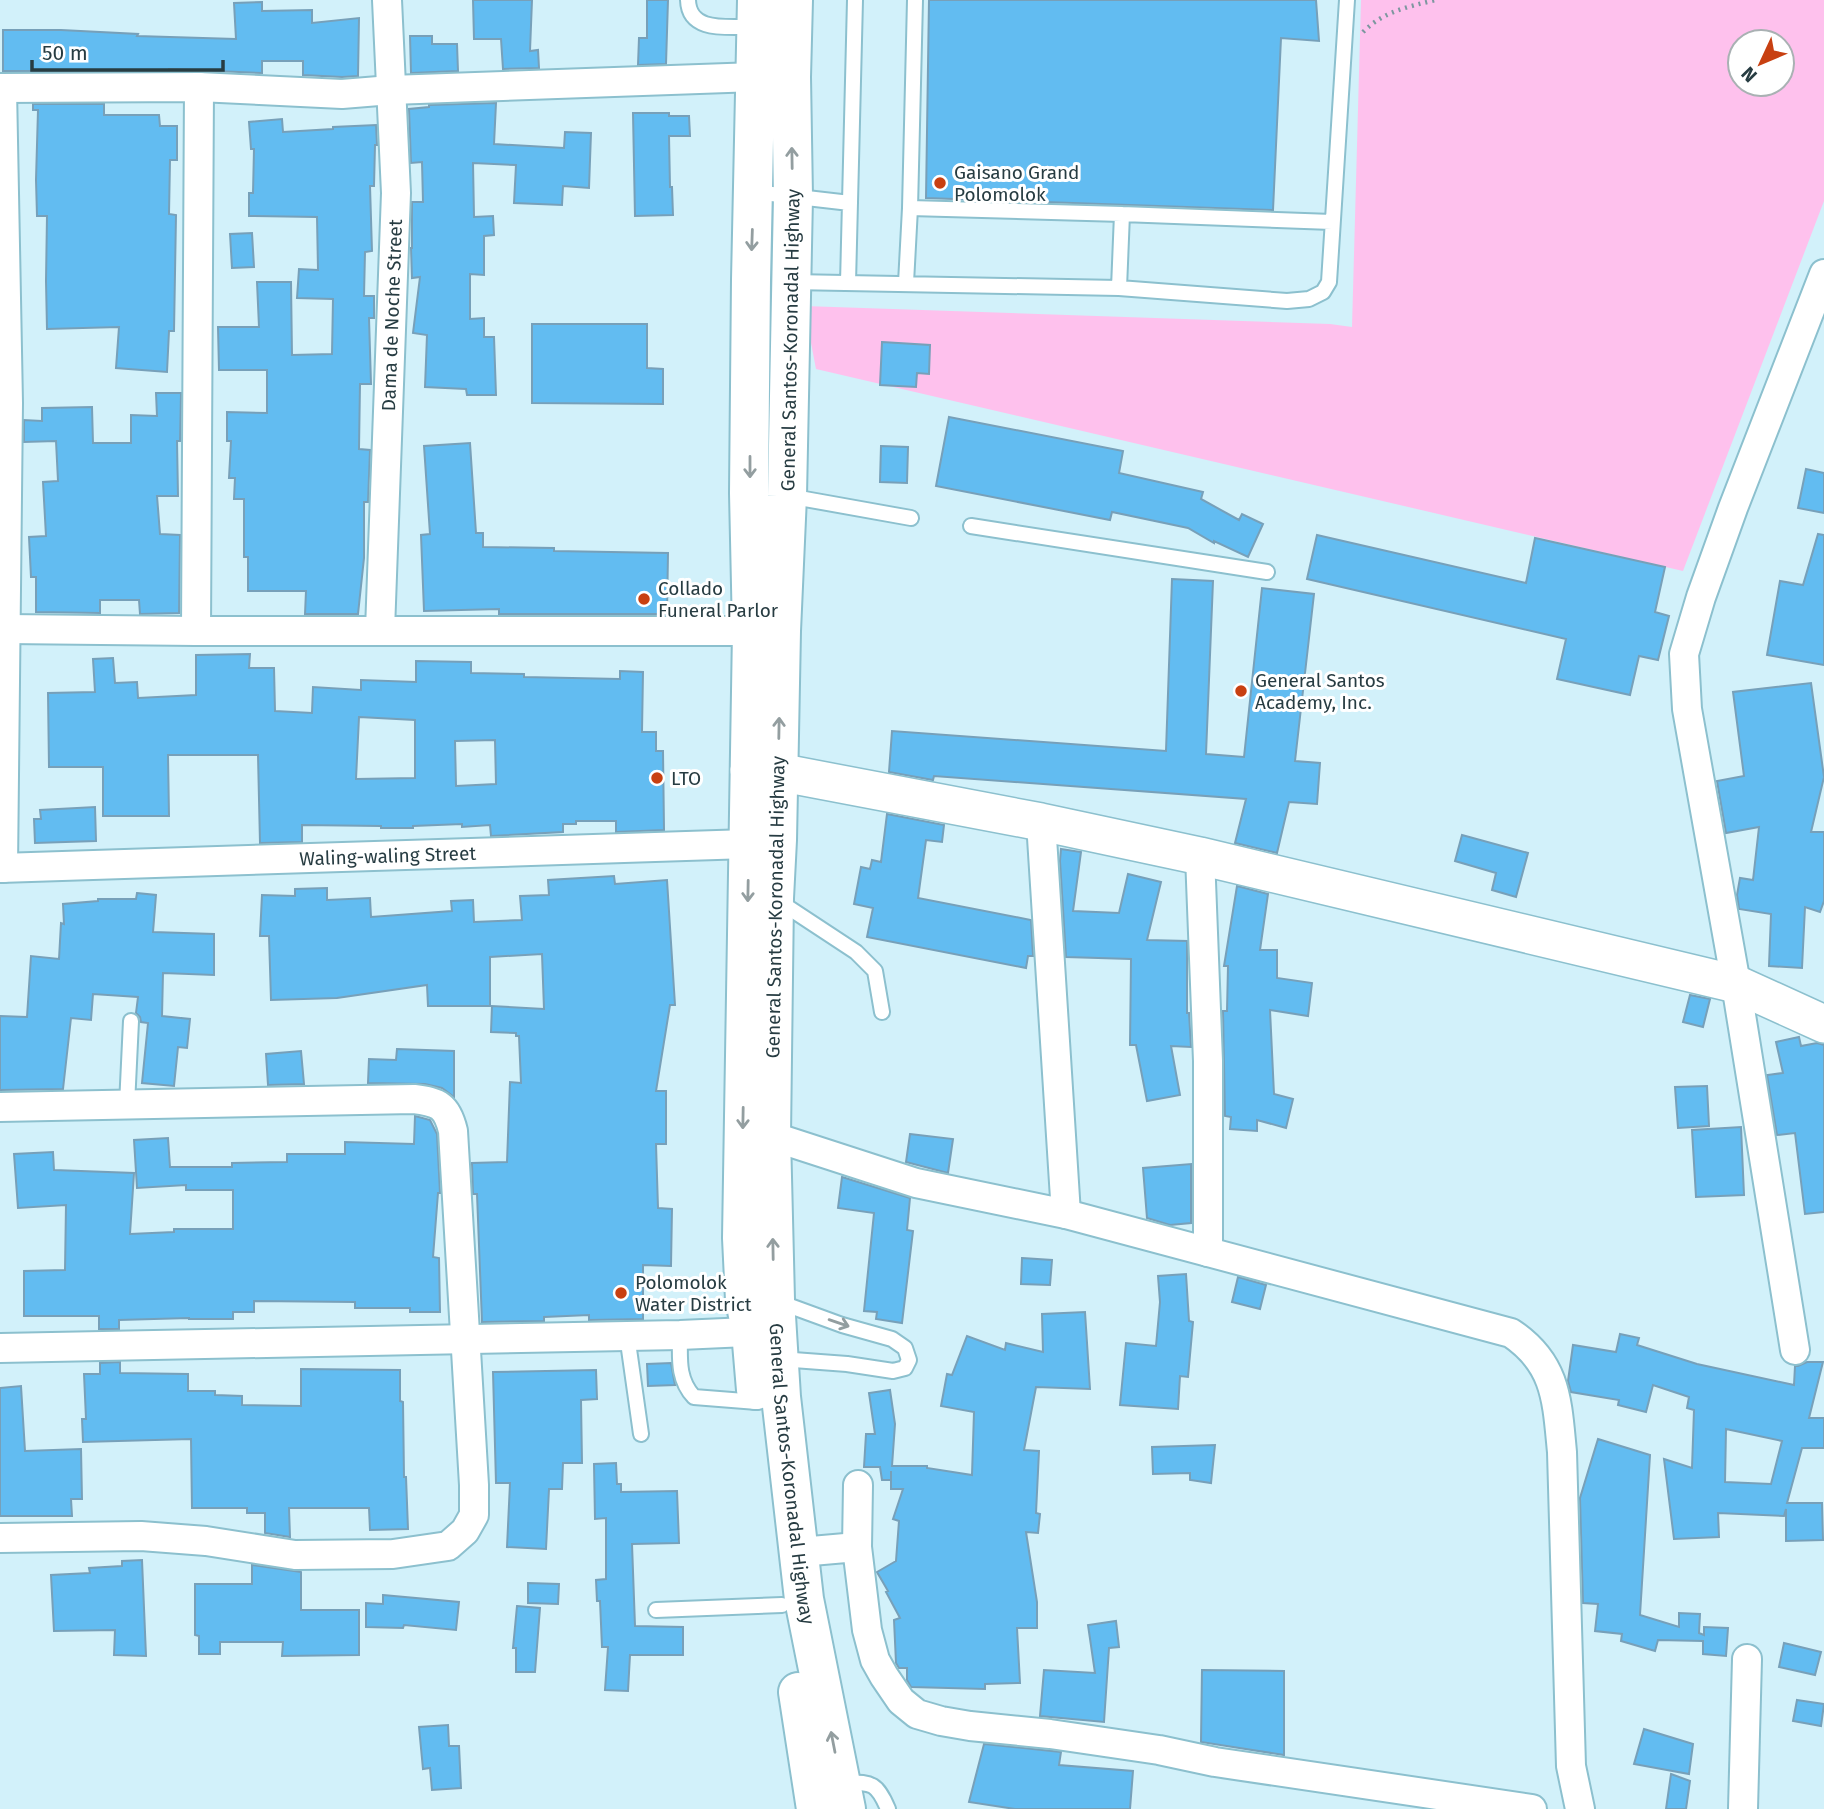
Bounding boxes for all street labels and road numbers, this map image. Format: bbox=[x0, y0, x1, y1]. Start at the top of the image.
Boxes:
street label: General Santos-Koronadal Highway bbox=[776, 188, 805, 492]
street label: Dama de Noche Street bbox=[377, 219, 407, 412]
street label: General Santos-Koronadal Highway bbox=[761, 755, 790, 1059]
street label: Waling-waling Street bbox=[299, 842, 477, 870]
street label: General Santos-Koronadal Highway bbox=[764, 1322, 820, 1627]

